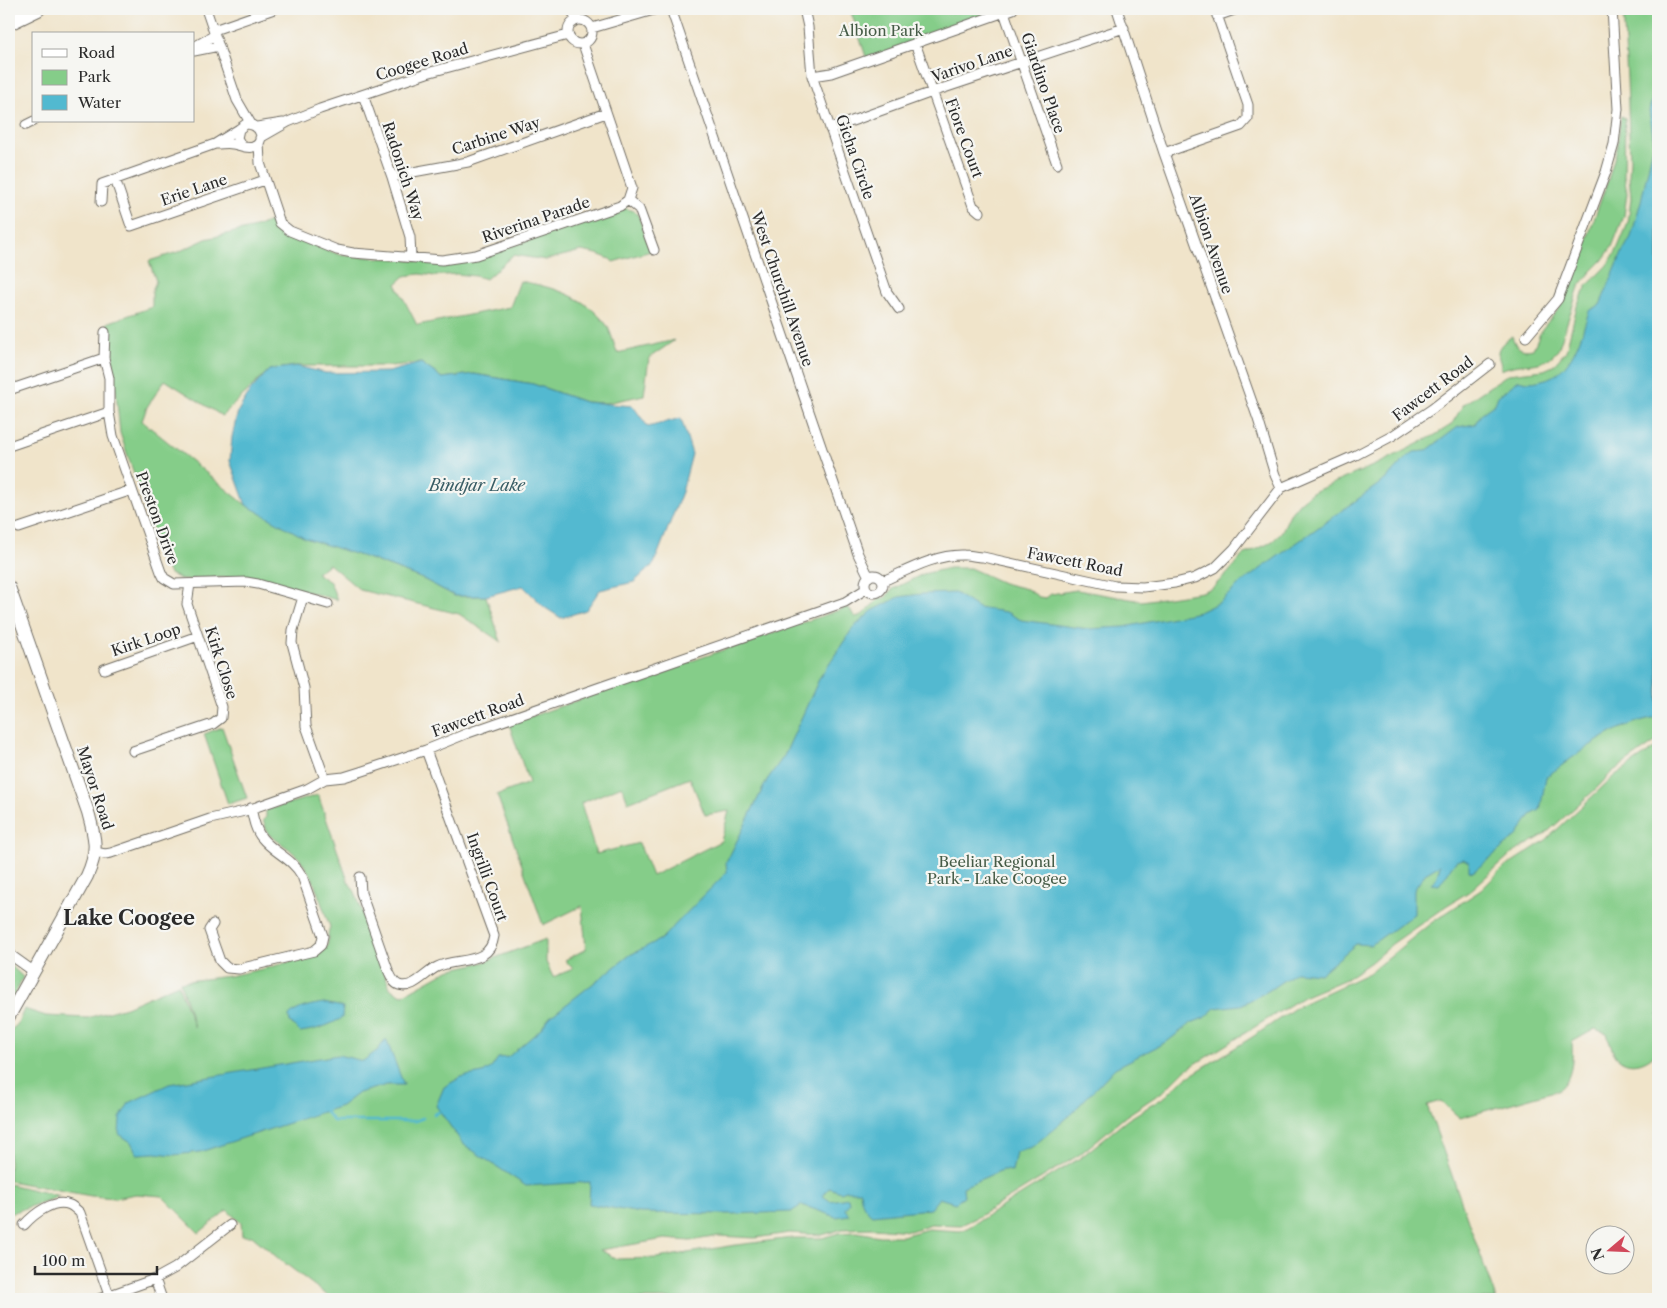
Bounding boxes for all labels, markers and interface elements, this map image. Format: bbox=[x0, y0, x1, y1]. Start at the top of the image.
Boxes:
park label: Albion Park bbox=[838, 21, 925, 40]
street label: Giardino Place bbox=[1017, 30, 1070, 136]
legend bbox=[32, 32, 195, 122]
street label: Coogee Road bbox=[373, 38, 470, 85]
street label: Varivo Lane bbox=[928, 41, 1015, 87]
text: Road bbox=[78, 43, 115, 62]
text: Park bbox=[78, 67, 112, 86]
text: Water bbox=[77, 93, 122, 112]
street label: Fiore Court bbox=[941, 95, 988, 181]
street label: Carbine Way bbox=[449, 112, 543, 159]
street label: Gicha Circle bbox=[832, 112, 879, 202]
street label: Radonich Way bbox=[379, 119, 429, 223]
street label: Erie Lane bbox=[158, 169, 230, 210]
street label: Albion Avenue bbox=[1185, 190, 1237, 296]
street label: Riverina Parade bbox=[479, 192, 592, 247]
street label: West Churchill Avenue bbox=[747, 208, 818, 369]
street label: Fawcett Road bbox=[1388, 352, 1477, 425]
street label: Preston Drive bbox=[132, 469, 183, 567]
water label: Bindjar Lake bbox=[427, 475, 526, 495]
street label: Fawcett Road bbox=[1026, 543, 1124, 580]
street label: Kirk Loop bbox=[109, 619, 183, 660]
street label: Kirk Close bbox=[201, 624, 242, 701]
street label: Fawcett Road bbox=[429, 690, 527, 741]
street label: Mayor Road bbox=[73, 744, 118, 832]
street label: Ingrilli Court bbox=[463, 830, 513, 924]
park label: Beeliar Regional Park - Lake Coogee bbox=[927, 852, 1067, 888]
district label: Lake Coogee bbox=[63, 906, 195, 930]
north arrow bbox=[1584, 1226, 1634, 1276]
scale bar bbox=[35, 1243, 158, 1275]
text: N bbox=[1587, 1246, 1608, 1263]
text: 100 m bbox=[42, 1251, 85, 1270]

